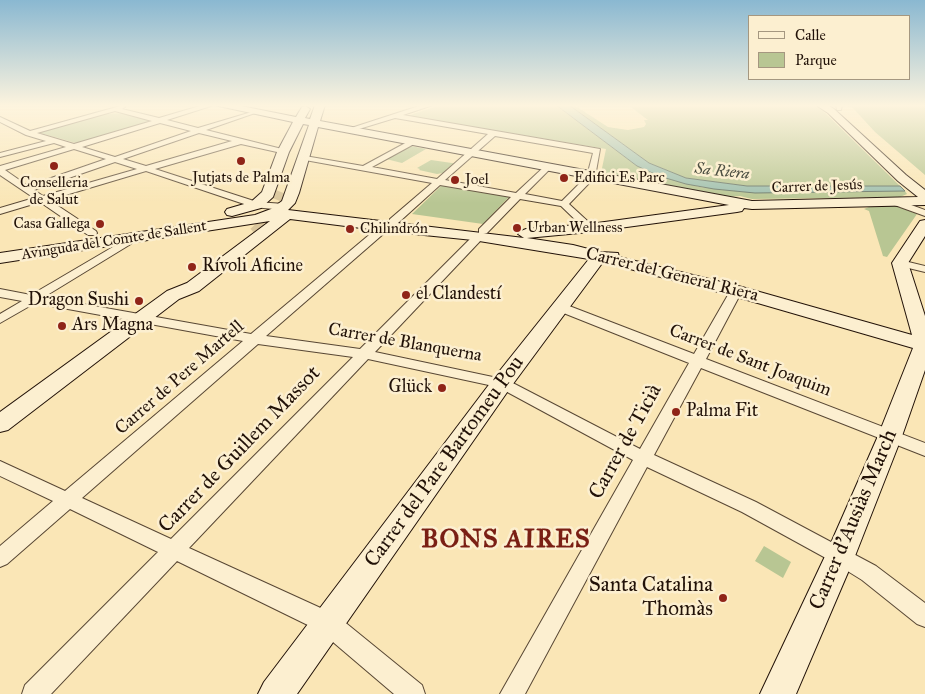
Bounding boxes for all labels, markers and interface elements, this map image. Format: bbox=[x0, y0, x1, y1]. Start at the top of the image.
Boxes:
legend bbox=[748, 15, 910, 80]
text: Calle bbox=[795, 26, 826, 44]
text: Parque bbox=[795, 51, 837, 69]
marker: Jutjats de Palma bbox=[235, 155, 247, 167]
marker: Conselleria de Salut bbox=[48, 160, 60, 172]
water label: Sa Riera bbox=[694, 160, 750, 184]
place label: Jutjats de Palma bbox=[192, 169, 290, 187]
place label: Edifici Es Parc bbox=[574, 169, 665, 187]
place label: Joel bbox=[465, 171, 489, 189]
marker: Edifici Es Parc bbox=[558, 172, 570, 184]
place label: Conselleria de Salut bbox=[20, 174, 88, 209]
marker: Joel bbox=[449, 174, 461, 186]
street label: Carrer de Jesús bbox=[771, 176, 863, 198]
place label: Casa Gallega bbox=[13, 215, 90, 233]
street label: Avinguda del Comte de Sallent bbox=[20, 217, 208, 265]
marker: Casa Gallega bbox=[94, 218, 106, 230]
place label: Urban Wellness bbox=[527, 219, 622, 237]
place label: Chilindrón bbox=[360, 220, 428, 238]
marker: Urban Wellness bbox=[511, 222, 523, 234]
marker: Chilindrón bbox=[344, 223, 356, 235]
street label: Carrer del General Riera bbox=[584, 243, 760, 307]
place label: Rívoli Aficine bbox=[202, 256, 303, 278]
marker: Rívoli Aficine bbox=[186, 261, 198, 273]
place label: el Clandestí bbox=[416, 284, 501, 306]
marker: el Clandestí bbox=[400, 289, 412, 301]
place label: Dragon Sushi bbox=[28, 290, 129, 312]
marker: Dragon Sushi bbox=[133, 295, 145, 307]
place label: Ars Magna bbox=[72, 315, 153, 337]
street label: Carrer de Pere Martell bbox=[111, 316, 249, 440]
street label: Carrer de Blanquerna bbox=[326, 319, 484, 367]
marker: Ars Magna bbox=[56, 320, 68, 332]
street label: Carrer de Sant Joaquim bbox=[666, 320, 834, 402]
street label: Carrer del Pare Bartomeu Pou bbox=[360, 351, 530, 573]
street label: Carrer de Guillem Massot bbox=[154, 361, 326, 539]
place label: Glück bbox=[389, 377, 432, 399]
street label: Carrer de Ticià bbox=[584, 380, 668, 504]
marker: Glück bbox=[436, 382, 448, 394]
place label: Palma Fit bbox=[686, 401, 758, 423]
marker: Palma Fit bbox=[670, 406, 682, 418]
street label: Carrer d'Ausiàs March bbox=[805, 426, 903, 614]
district label: BONS AIRES bbox=[420, 525, 592, 557]
place label: Santa Catalina Thomàs bbox=[589, 573, 713, 623]
marker: Santa Catalina Thomàs bbox=[717, 592, 729, 604]

